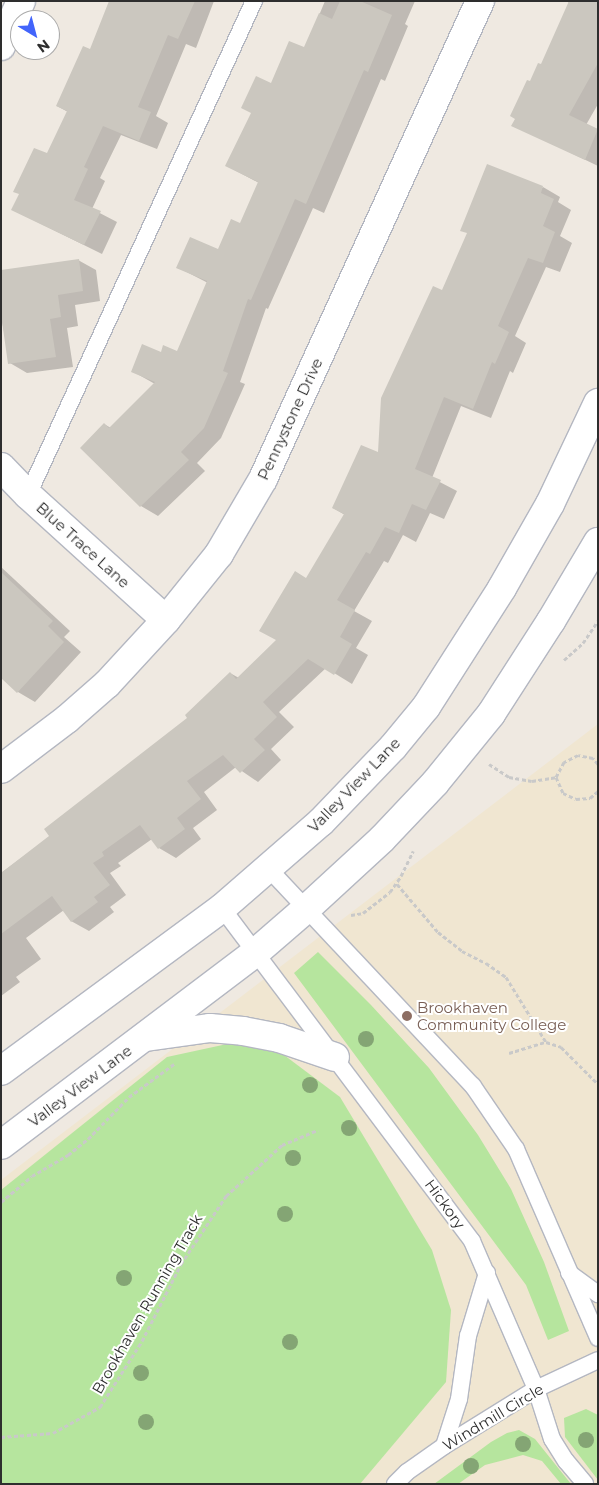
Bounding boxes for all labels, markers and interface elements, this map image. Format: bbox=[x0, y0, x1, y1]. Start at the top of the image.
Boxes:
north arrow bbox=[10, 10, 60, 60]
text: N bbox=[33, 36, 53, 57]
street label: Pennystone Drive bbox=[254, 355, 326, 483]
street label: Blue Trace Lane bbox=[33, 498, 133, 592]
street label: Valley View Lane bbox=[304, 734, 404, 836]
place label: Brookhaven Community College bbox=[417, 998, 566, 1033]
marker: Brookhaven Community College bbox=[401, 1010, 413, 1022]
street label: Valley View Lane bbox=[25, 1041, 135, 1131]
street label: Hickory bbox=[421, 1176, 469, 1232]
street label: Brookhaven Running Track bbox=[88, 1211, 206, 1397]
street label: Windmill Circle bbox=[439, 1380, 547, 1454]

